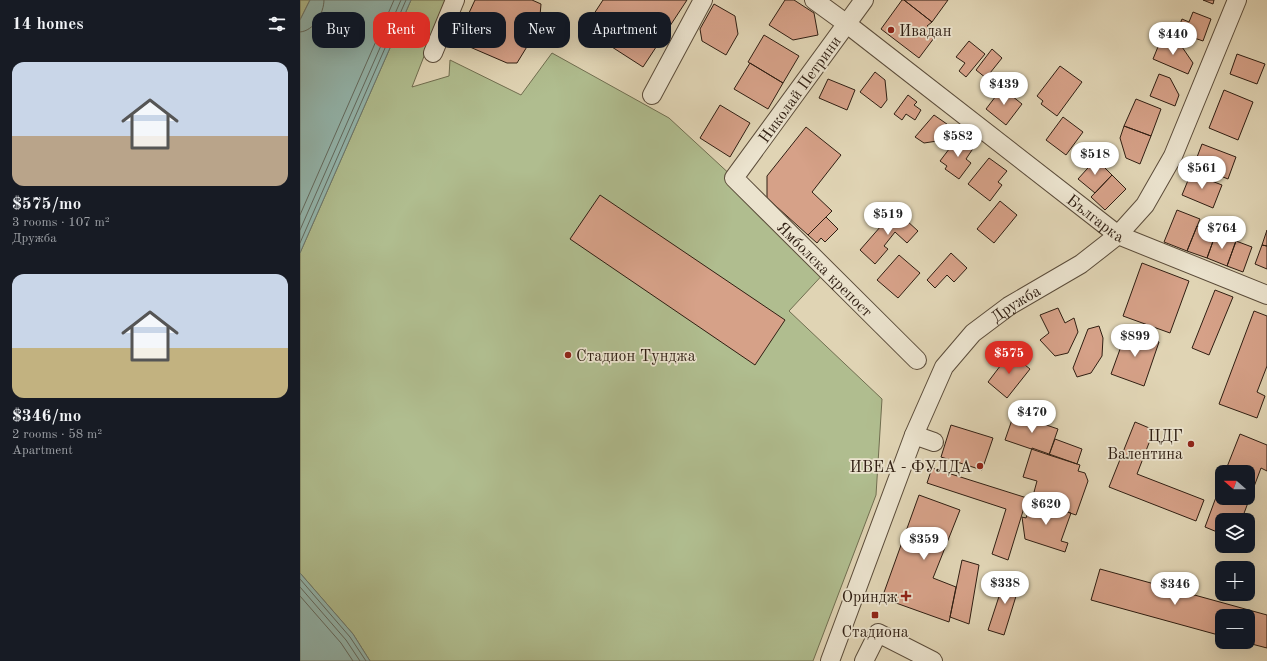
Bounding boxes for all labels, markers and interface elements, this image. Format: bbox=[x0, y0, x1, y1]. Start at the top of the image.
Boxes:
chip: Buy bbox=[312, 12, 365, 48]
chip: Rent bbox=[373, 12, 430, 48]
chip: Filters bbox=[438, 12, 506, 48]
chip: New bbox=[514, 12, 570, 48]
chip: Apartment bbox=[578, 12, 671, 48]
icon: filters bbox=[266, 13, 288, 35]
text: 14 homes bbox=[12, 16, 84, 33]
pin: $440 bbox=[1149, 22, 1197, 56]
place label: Ивадан bbox=[899, 24, 952, 40]
marker: Ивадан bbox=[886, 25, 896, 35]
text: $440 bbox=[1158, 28, 1188, 41]
street label: Николай Петрини bbox=[757, 34, 845, 147]
pin: $439 bbox=[980, 72, 1028, 106]
text: $439 bbox=[989, 78, 1019, 91]
icon: home bbox=[114, 88, 186, 160]
pin: $582 bbox=[934, 124, 982, 158]
text: $582 bbox=[943, 130, 973, 143]
pin: $518 bbox=[1071, 142, 1119, 176]
text: $518 bbox=[1080, 148, 1110, 161]
pin: $561 bbox=[1178, 156, 1226, 190]
text: $561 bbox=[1187, 162, 1217, 175]
street label: Българка bbox=[1063, 192, 1125, 246]
text: $575/mo bbox=[12, 196, 81, 213]
pin: $519 bbox=[864, 202, 912, 236]
text: $519 bbox=[873, 208, 903, 221]
text: 3 rooms · 107 m² bbox=[12, 216, 110, 229]
pin: $764 bbox=[1198, 216, 1246, 250]
street label: Ямболска крепост bbox=[773, 219, 875, 321]
text: $764 bbox=[1207, 222, 1237, 235]
text: Дружба bbox=[12, 232, 57, 245]
street label: Дружба bbox=[989, 283, 1044, 326]
icon: home bbox=[114, 300, 186, 372]
pin: $899 bbox=[1111, 324, 1159, 358]
text: $899 bbox=[1120, 330, 1150, 343]
pin: $575 bbox=[985, 341, 1033, 375]
text: $575 bbox=[994, 347, 1024, 360]
place label: Стадион Тунджа bbox=[576, 349, 696, 365]
marker: Стадион Тунджа bbox=[563, 350, 573, 360]
pin: $470 bbox=[1008, 400, 1056, 434]
text: $470 bbox=[1017, 406, 1047, 419]
text: $346/mo bbox=[12, 408, 81, 425]
text: 2 rooms · 58 m² bbox=[12, 428, 102, 441]
place label: ЦДГ Валентина bbox=[1107, 429, 1183, 463]
marker: ЦДГ Валентина bbox=[1186, 439, 1196, 449]
text: Apartment bbox=[12, 444, 73, 457]
place label: ИВЕА - ФУЛДА bbox=[850, 460, 972, 476]
marker: ИВЕА - ФУЛДА bbox=[975, 461, 985, 471]
north arrow bbox=[1215, 465, 1255, 505]
map controls bbox=[1215, 465, 1255, 649]
pin: $620 bbox=[1022, 492, 1070, 526]
text: $620 bbox=[1031, 498, 1061, 511]
button: layers bbox=[1215, 513, 1255, 553]
pin: $359 bbox=[900, 527, 948, 561]
text: $359 bbox=[909, 533, 939, 546]
button: + bbox=[1215, 561, 1255, 601]
pin: $338 bbox=[981, 571, 1029, 605]
pin: $346 bbox=[1151, 572, 1199, 606]
text: $338 bbox=[990, 577, 1020, 590]
text: $346 bbox=[1160, 578, 1190, 591]
place label: Ориндж bbox=[842, 590, 899, 606]
marker: Ориндж bbox=[901, 591, 911, 601]
button: − bbox=[1215, 609, 1255, 649]
marker: Стадиона bbox=[870, 610, 880, 620]
place label: Стадиона bbox=[841, 625, 909, 641]

